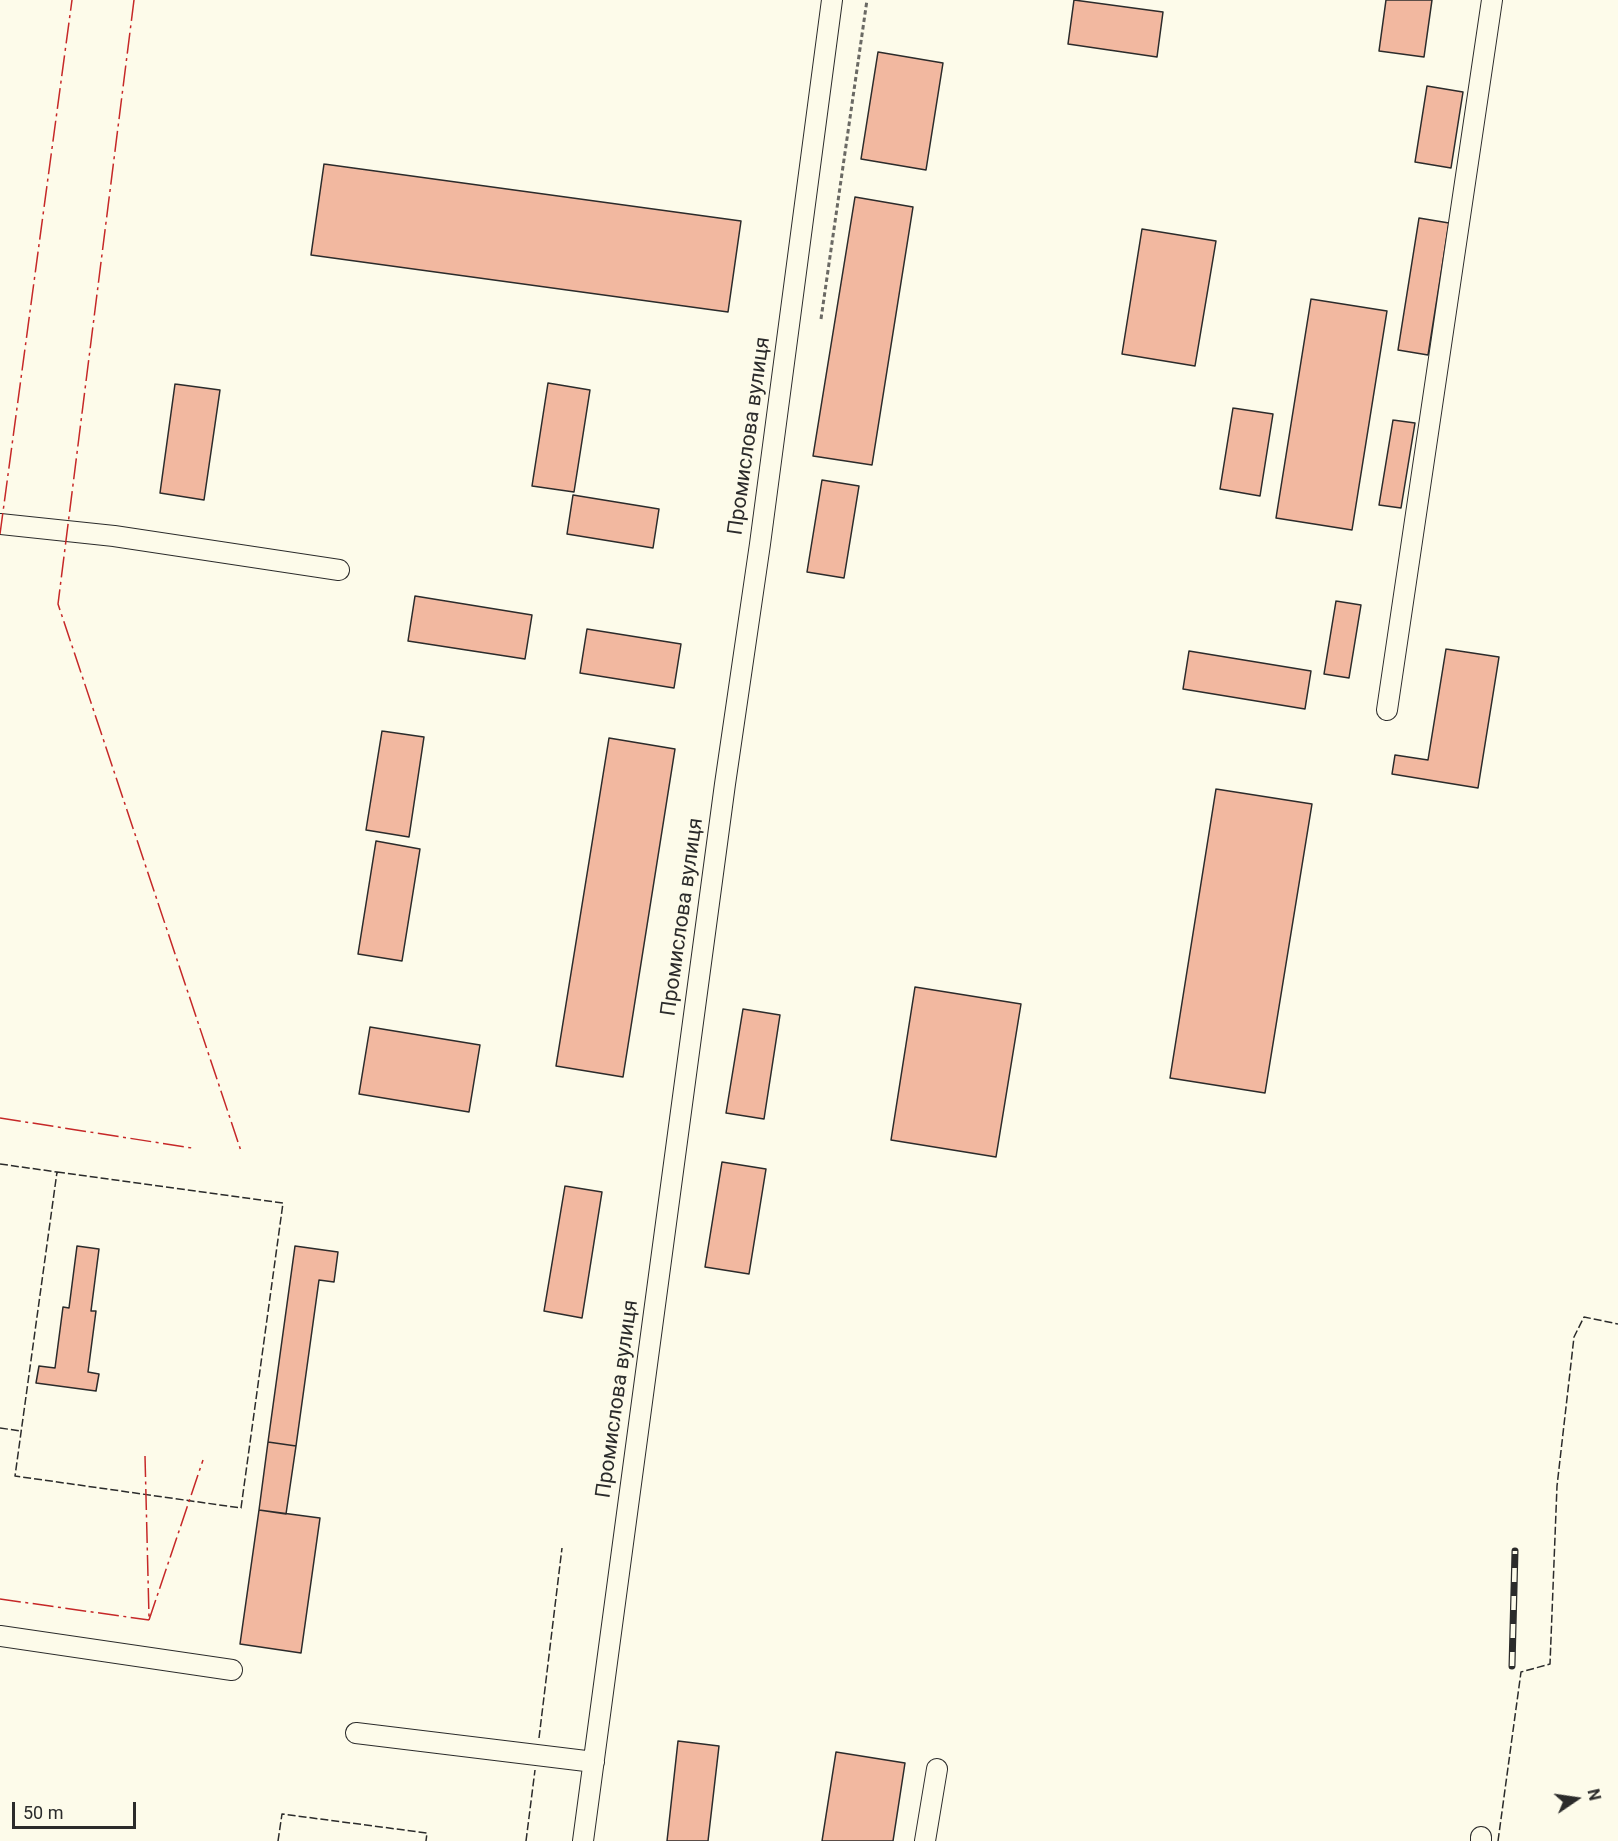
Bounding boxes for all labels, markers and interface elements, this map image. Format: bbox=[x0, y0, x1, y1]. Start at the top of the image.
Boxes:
street label: Промислова вулиця bbox=[724, 335, 776, 537]
street label: Промислова вулиця bbox=[657, 816, 709, 1018]
street label: Промислова вулиця bbox=[592, 1298, 644, 1500]
north arrow bbox=[1546, 1769, 1606, 1829]
text: N bbox=[1583, 1787, 1605, 1802]
scale bar bbox=[15, 1790, 140, 1828]
text: 50 m bbox=[23, 1802, 63, 1823]

